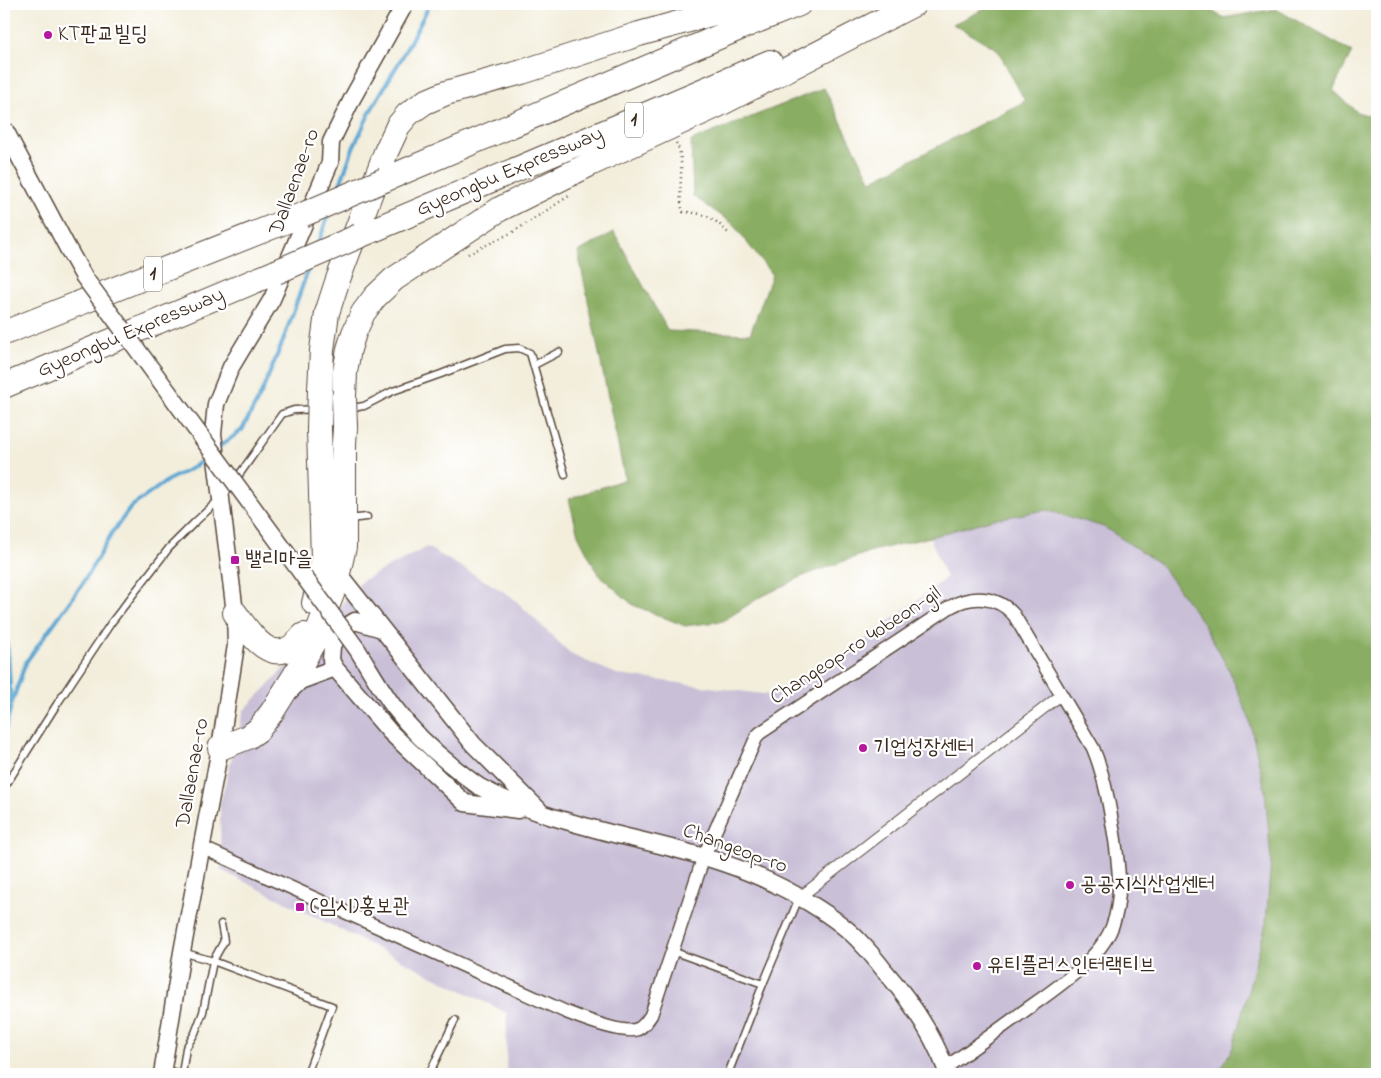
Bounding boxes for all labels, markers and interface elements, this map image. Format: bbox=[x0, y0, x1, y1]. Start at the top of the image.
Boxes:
place label: KT판교빌딩 bbox=[58, 20, 148, 50]
marker: KT판교빌딩 bbox=[42, 29, 54, 41]
road number: 1 bbox=[625, 102, 643, 138]
street label: Gyeongbu Expressway bbox=[412, 119, 609, 227]
street label: Dallaenae-ro bbox=[262, 125, 328, 240]
road number: 1 bbox=[144, 256, 162, 292]
street label: Gyeongbu Expressway bbox=[33, 280, 230, 388]
place label: 밸리마을 bbox=[245, 545, 313, 575]
marker: 밸리마을 bbox=[229, 554, 241, 566]
street label: Changeop-ro 40beon-gil bbox=[764, 579, 949, 714]
street label: Dallaenae-ro bbox=[168, 716, 217, 831]
place label: 기업성장센터 bbox=[873, 733, 974, 763]
marker: 기업성장센터 bbox=[857, 742, 869, 754]
street label: Changeop-ro bbox=[678, 816, 792, 884]
place label: 공공지식산업센터 bbox=[1080, 870, 1215, 900]
marker: 공공지식산업센터 bbox=[1064, 879, 1076, 891]
place label: (임시)홍보관 bbox=[310, 892, 410, 922]
marker: (임시)홍보관 bbox=[294, 901, 306, 913]
place label: 유티플러스인터랙티브 bbox=[987, 951, 1156, 981]
marker: 유티플러스인터랙티브 bbox=[971, 960, 983, 972]

